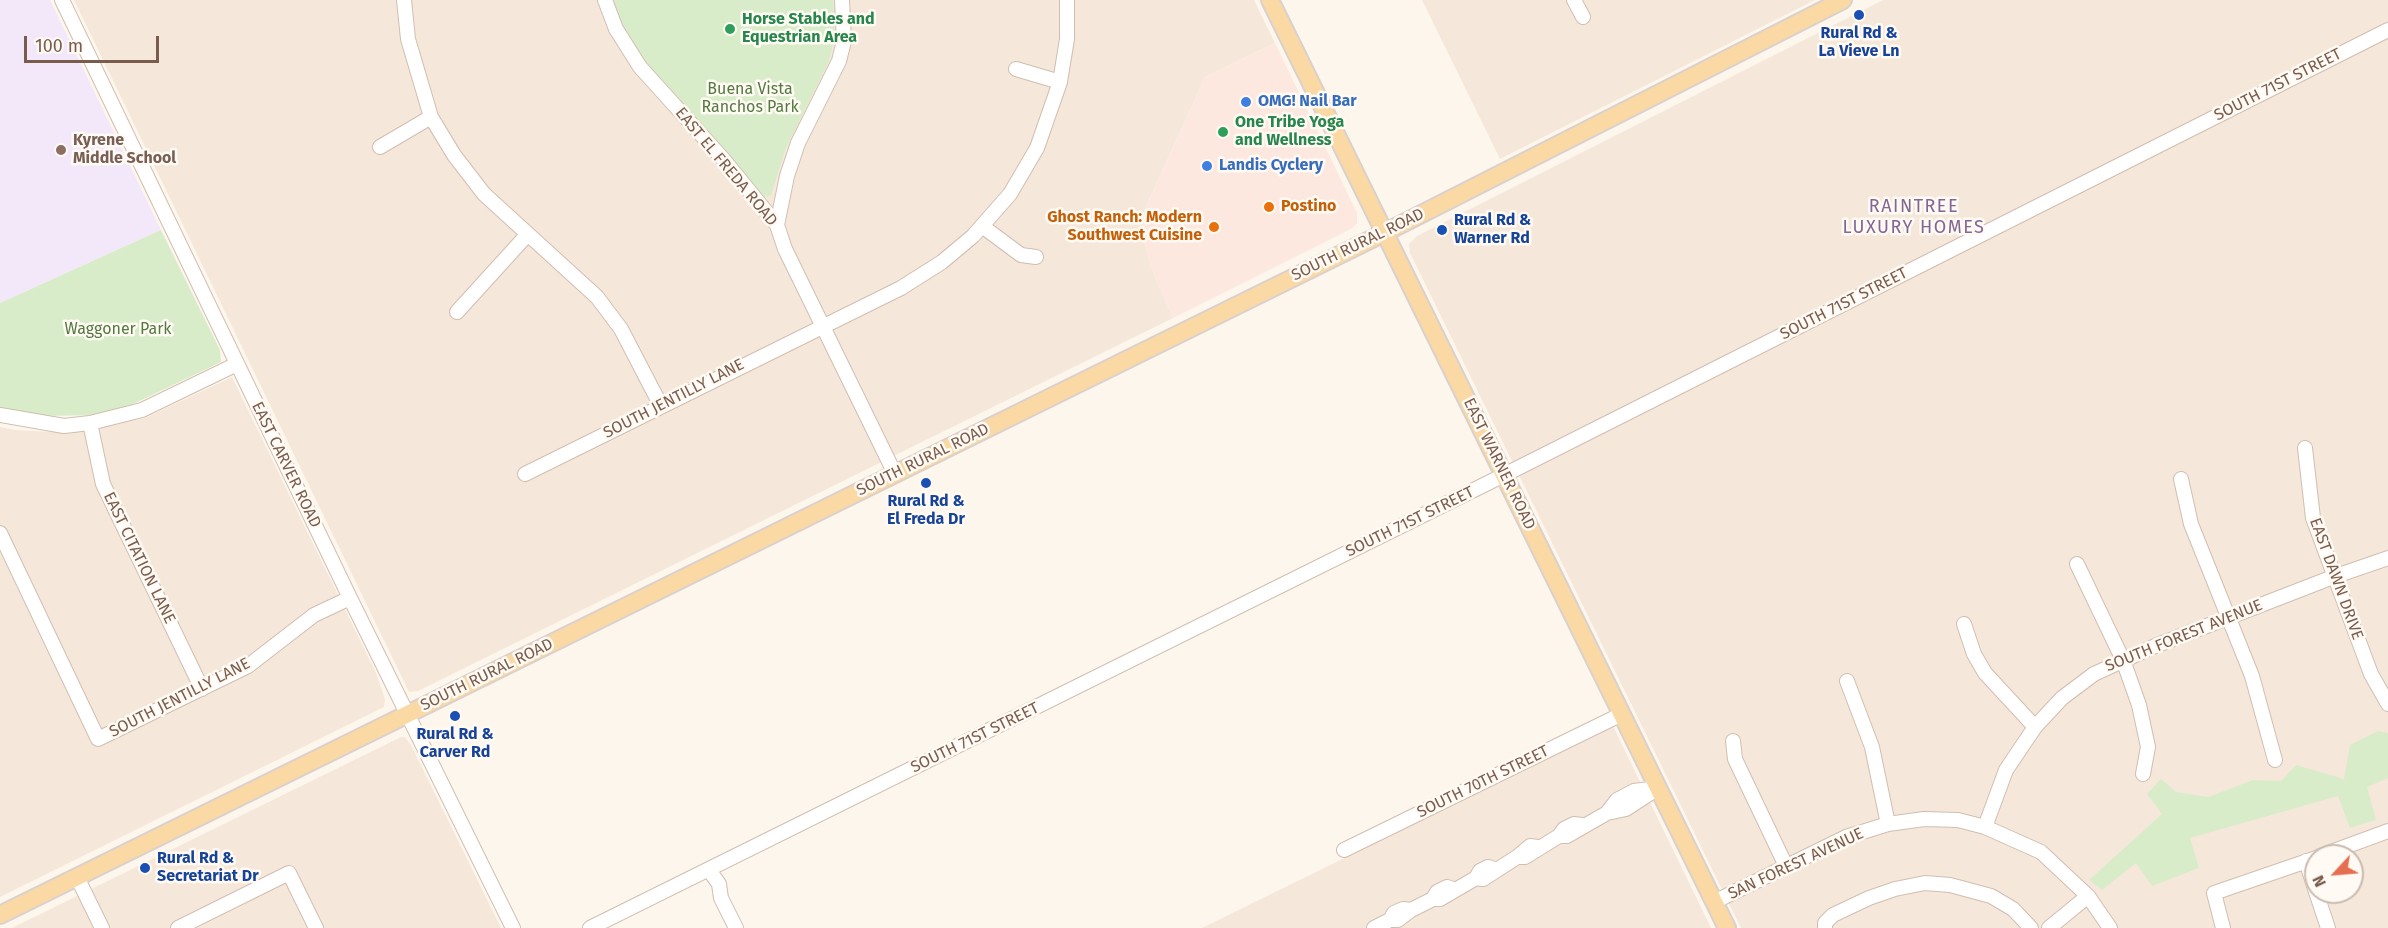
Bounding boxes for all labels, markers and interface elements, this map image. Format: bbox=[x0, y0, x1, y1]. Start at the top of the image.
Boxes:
marker: Rural Rd & La Vieve Ln bbox=[1852, 8, 1866, 22]
place label: Horse Stables and Equestrian Area bbox=[742, 10, 875, 48]
marker: Horse Stables and Equestrian Area bbox=[723, 22, 737, 36]
scale bar bbox=[27, 24, 162, 62]
place label: Rural Rd & La Vieve Ln bbox=[1819, 24, 1899, 62]
text: 100 m bbox=[35, 35, 83, 57]
street label: SOUTH 71ST STREET bbox=[2211, 45, 2345, 125]
park label: Buena Vista Ranchos Park bbox=[701, 80, 799, 118]
place label: OMG! Nail Bar bbox=[1258, 92, 1357, 112]
marker: OMG! Nail Bar bbox=[1239, 95, 1253, 109]
street label: EAST EL FREDA ROAD bbox=[671, 104, 781, 230]
place label: One Tribe Yoga and Wellness bbox=[1235, 113, 1344, 151]
marker: One Tribe Yoga and Wellness bbox=[1216, 125, 1230, 139]
place label: Kyrene Middle School bbox=[73, 131, 176, 169]
marker: Kyrene Middle School bbox=[54, 143, 68, 157]
place label: Landis Cyclery bbox=[1219, 156, 1323, 176]
marker: Landis Cyclery bbox=[1200, 159, 1214, 173]
district label: RAINTREE LUXURY HOMES bbox=[1843, 196, 1985, 238]
place label: Postino bbox=[1281, 197, 1336, 217]
marker: Postino bbox=[1262, 200, 1276, 214]
street label: SOUTH RURAL ROAD bbox=[1289, 205, 1427, 285]
place label: Ghost Ranch: Modern Southwest Cuisine bbox=[1047, 208, 1202, 246]
place label: Rural Rd & Warner Rd bbox=[1454, 211, 1531, 249]
marker: Ghost Ranch: Modern Southwest Cuisine bbox=[1207, 220, 1221, 234]
marker: Rural Rd & Warner Rd bbox=[1435, 223, 1449, 237]
street label: SOUTH 71ST STREET bbox=[1777, 264, 1911, 344]
park label: Waggoner Park bbox=[64, 320, 172, 340]
street label: SOUTH JENTILLY LANE bbox=[600, 355, 748, 443]
street label: EAST WARNER ROAD bbox=[1459, 395, 1539, 533]
street label: EAST CARVER ROAD bbox=[247, 399, 325, 531]
street label: SOUTH RURAL ROAD bbox=[854, 420, 992, 500]
marker: Rural Rd & El Freda Dr bbox=[919, 476, 933, 490]
street label: SOUTH 71ST STREET bbox=[1343, 483, 1477, 561]
street label: EAST CITATION LANE bbox=[99, 489, 179, 627]
place label: Rural Rd & El Freda Dr bbox=[887, 492, 965, 530]
street label: EAST DAWN DRIVE bbox=[2305, 515, 2367, 643]
street label: SOUTH FOREST AVENUE bbox=[2103, 596, 2265, 676]
street label: SOUTH RURAL ROAD bbox=[418, 635, 556, 715]
street label: SOUTH JENTILLY LANE bbox=[106, 654, 254, 742]
street label: SOUTH 71ST STREET bbox=[908, 699, 1042, 777]
marker: Rural Rd & Carver Rd bbox=[448, 709, 462, 723]
place label: Rural Rd & Carver Rd bbox=[416, 725, 494, 763]
street label: SOUTH 70TH STREET bbox=[1414, 742, 1552, 822]
street label: SAN FOREST AVENUE bbox=[1725, 824, 1867, 904]
north arrow bbox=[2304, 844, 2364, 904]
place label: Rural Rd & Secretariat Dr bbox=[157, 849, 259, 887]
marker: Rural Rd & Secretariat Dr bbox=[138, 861, 152, 875]
text: N bbox=[2308, 872, 2330, 890]

